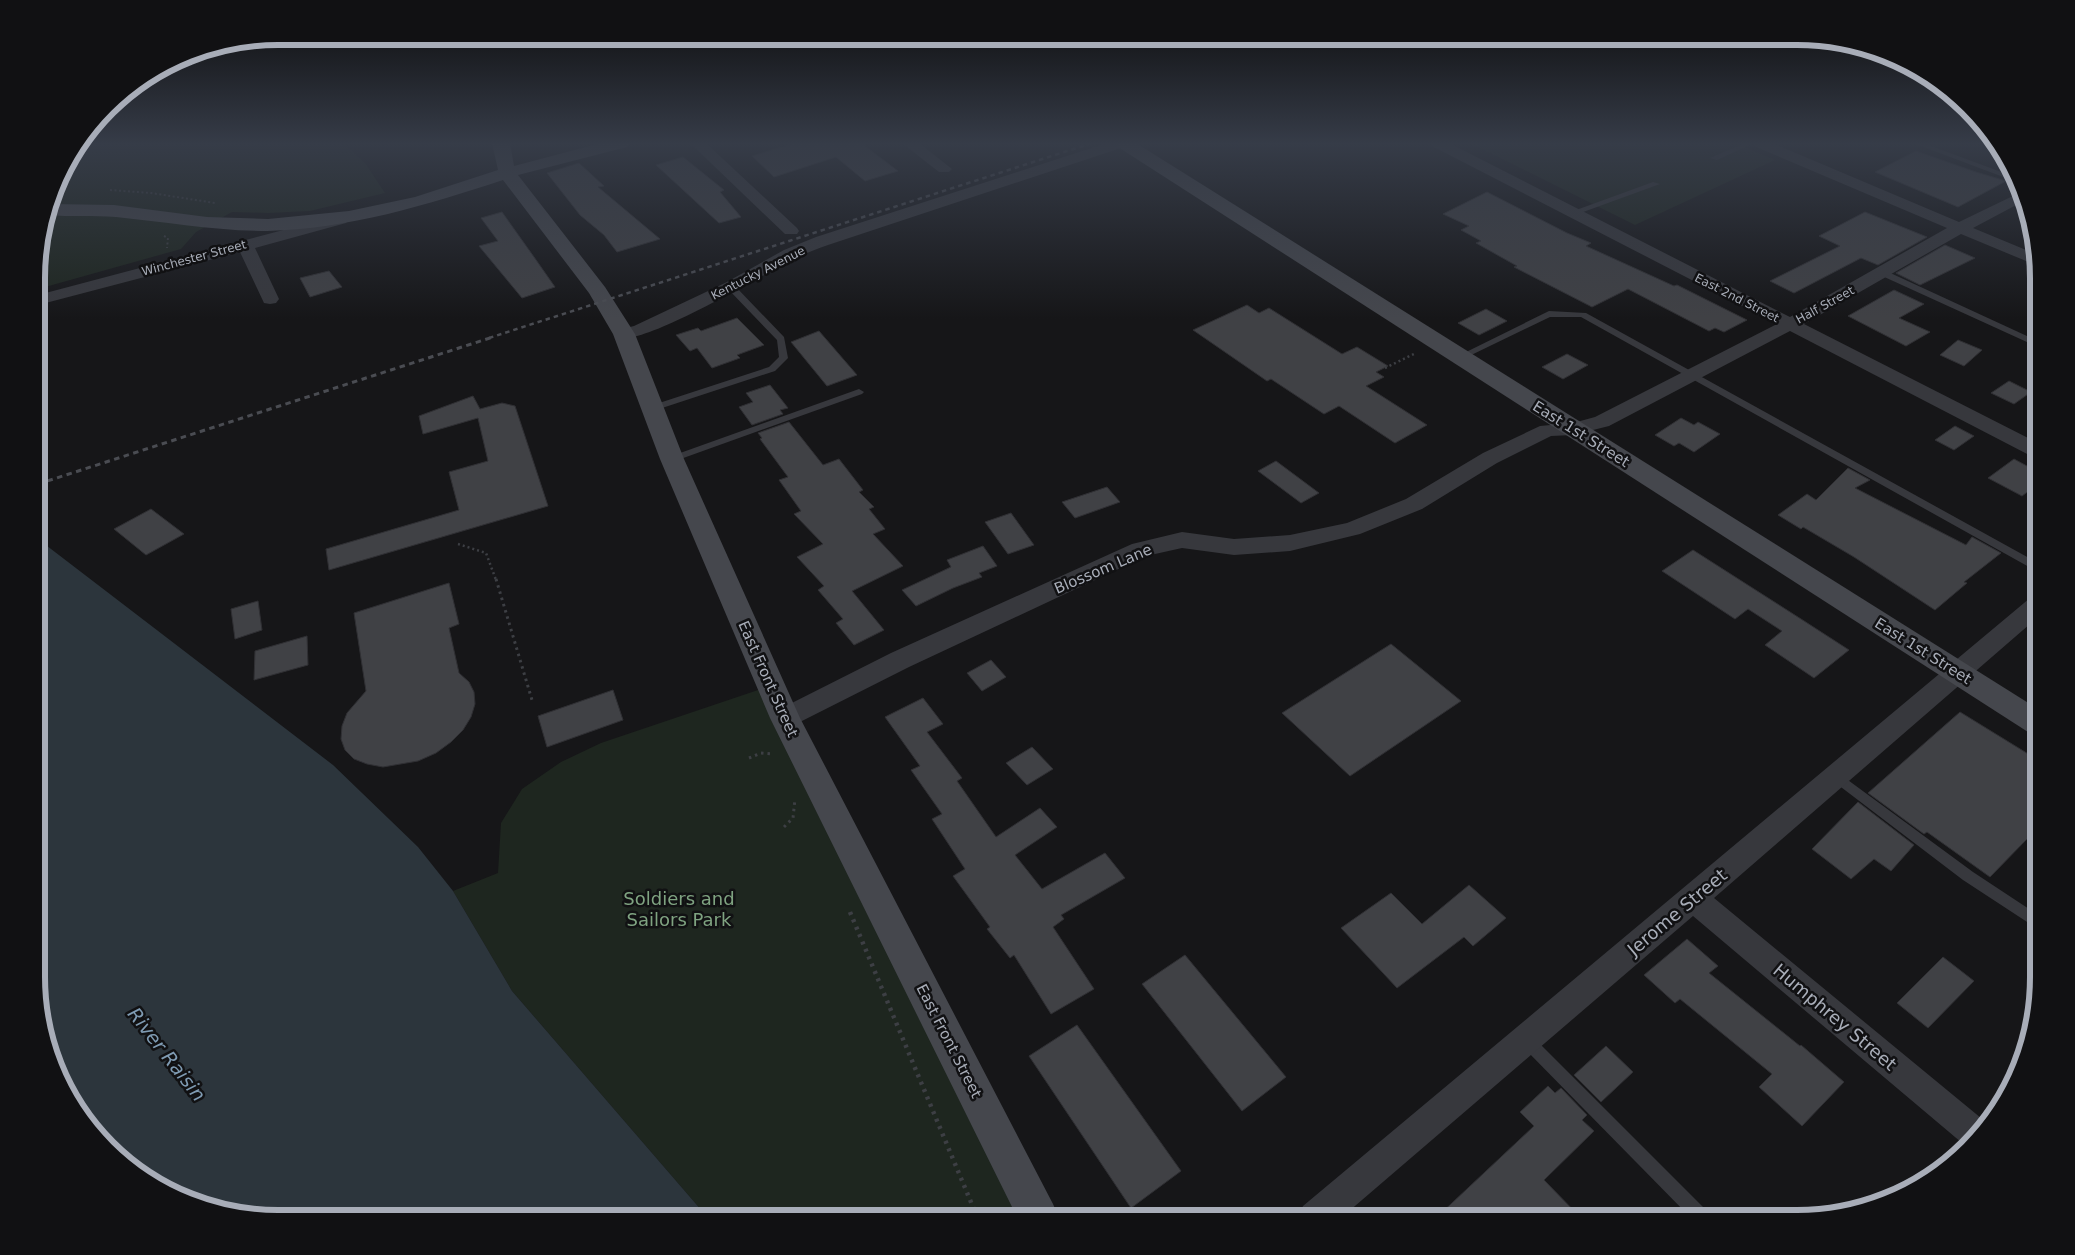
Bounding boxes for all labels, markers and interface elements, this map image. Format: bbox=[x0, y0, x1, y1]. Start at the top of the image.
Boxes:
street label: Winchester Street bbox=[140, 237, 248, 279]
street label: Kentucky Avenue bbox=[709, 243, 807, 303]
street label: East 2nd Street bbox=[1692, 271, 1782, 325]
street label: Half Street bbox=[1794, 283, 1857, 327]
street label: East 1st Street bbox=[1529, 397, 1633, 471]
street label: Blossom Lane bbox=[1052, 540, 1154, 598]
street label: East 1st Street bbox=[1871, 614, 1975, 688]
street label: East Front Street bbox=[734, 618, 802, 740]
street label: Jerome Street bbox=[1622, 864, 1731, 960]
park label: Soldiers and Sailors Park bbox=[623, 888, 735, 930]
street label: Humphrey Street bbox=[1769, 959, 1901, 1075]
street label: East Front Street bbox=[913, 981, 986, 1101]
water label: River Raisin bbox=[124, 1003, 210, 1105]

